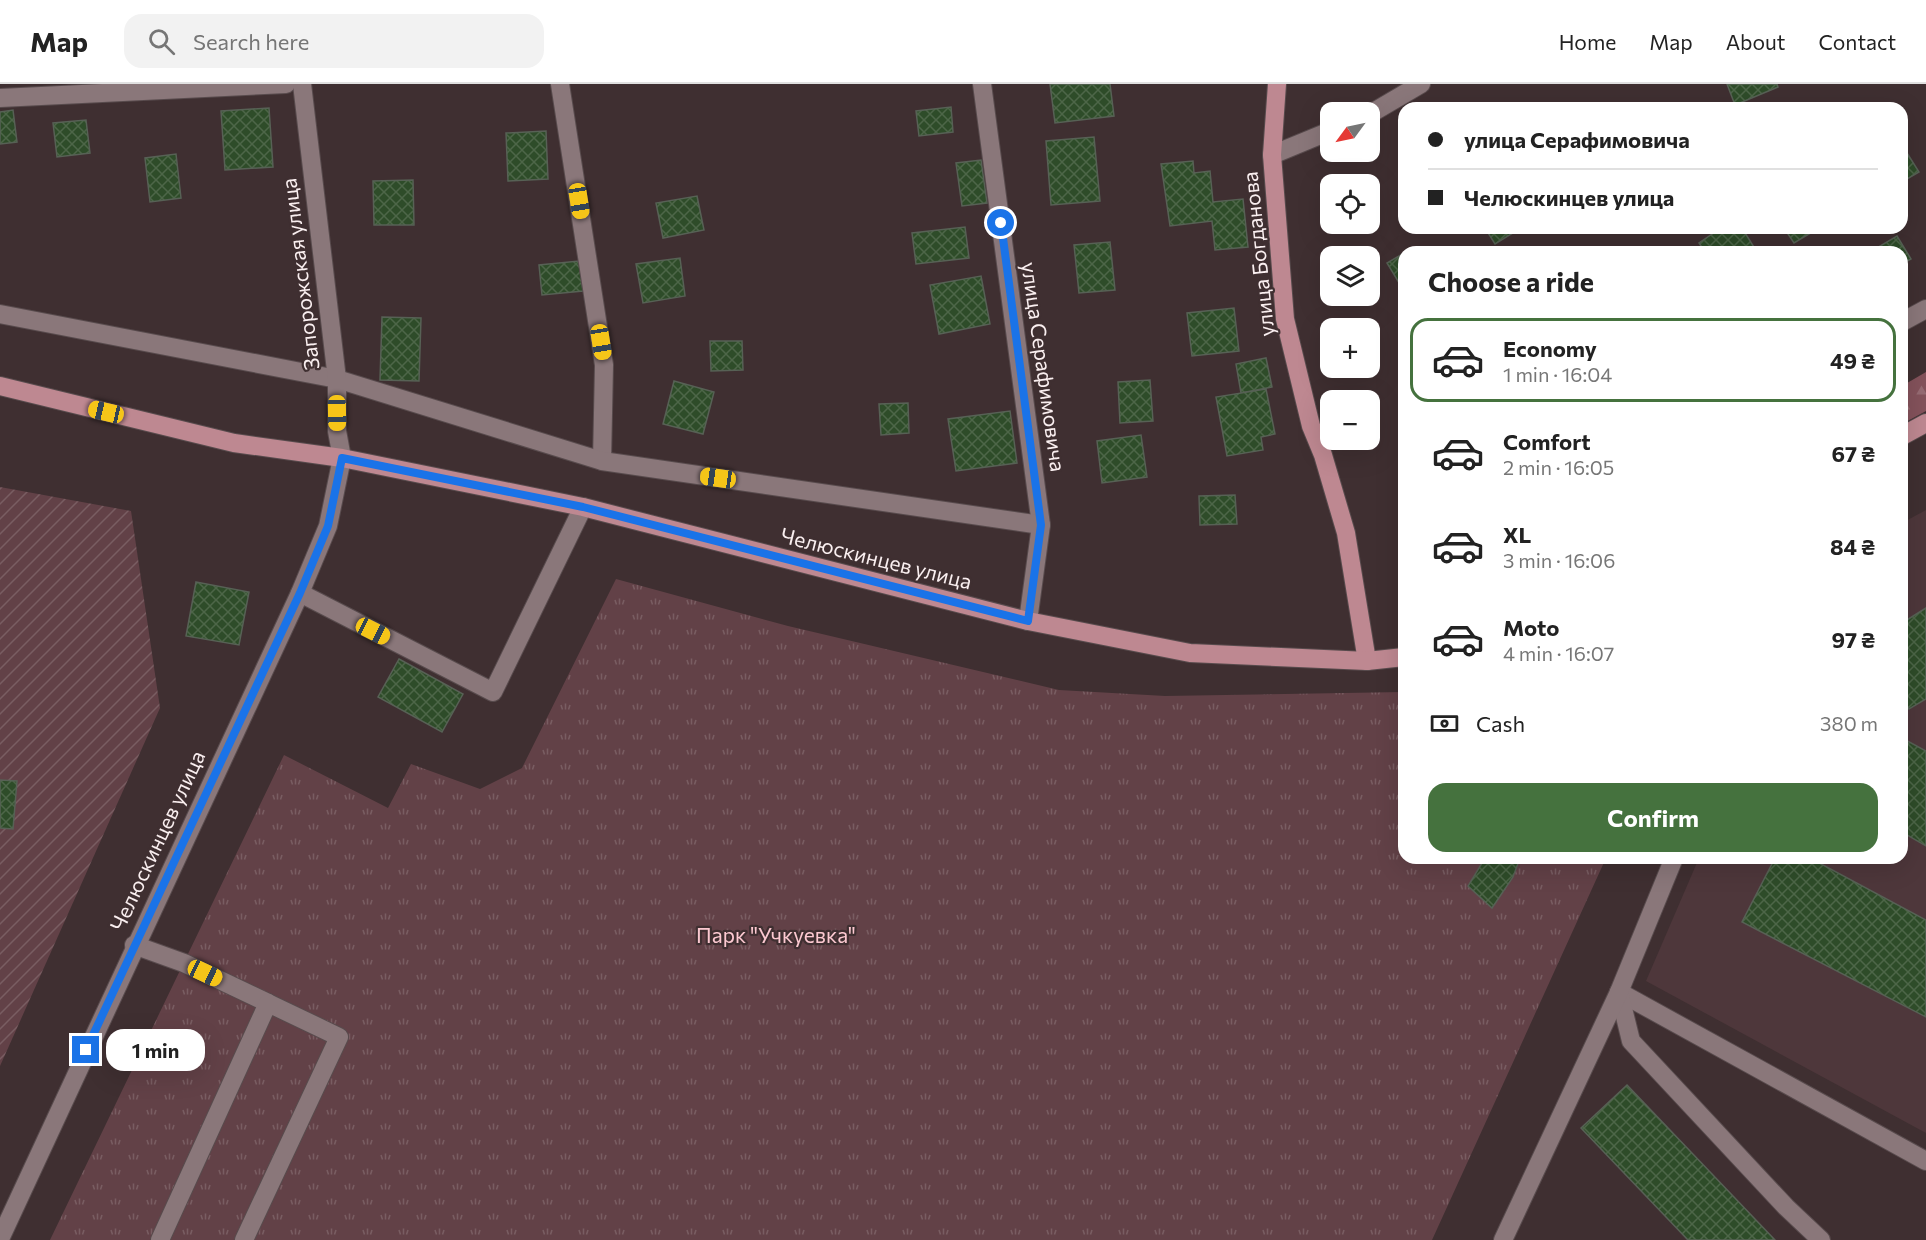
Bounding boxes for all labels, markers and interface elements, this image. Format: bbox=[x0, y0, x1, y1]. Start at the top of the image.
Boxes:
search box bbox=[124, 14, 544, 68]
text: Map bbox=[30, 24, 88, 58]
icon: search bbox=[145, 25, 178, 58]
text: Search here bbox=[193, 28, 309, 55]
text: Home bbox=[1559, 29, 1616, 54]
text: Map bbox=[1649, 29, 1693, 54]
text: About bbox=[1726, 29, 1785, 54]
text: Contact bbox=[1818, 29, 1896, 54]
north arrow bbox=[1320, 102, 1380, 162]
map controls bbox=[1320, 102, 1380, 450]
text: улица Серафимовича bbox=[1464, 126, 1690, 153]
street label: улица Богданова bbox=[1236, 170, 1279, 338]
button: locate bbox=[1320, 174, 1380, 234]
street label: Запорожская улица bbox=[275, 177, 324, 371]
car bbox=[567, 182, 591, 220]
text: Челюскинцев улица bbox=[1464, 184, 1674, 211]
route start bbox=[987, 209, 1014, 236]
button: layers bbox=[1320, 246, 1380, 306]
street label: улица Серафимовича bbox=[1017, 260, 1072, 473]
text: Choose a ride bbox=[1428, 265, 1594, 298]
button: + bbox=[1320, 318, 1380, 378]
car bbox=[589, 323, 613, 361]
icon: car bbox=[1431, 333, 1485, 387]
text: Economy bbox=[1503, 335, 1597, 362]
text: 49 ₴ bbox=[1830, 347, 1875, 374]
text: 1 min · 16:04 bbox=[1503, 362, 1612, 386]
button: − bbox=[1320, 390, 1380, 450]
car bbox=[328, 395, 346, 431]
car bbox=[86, 399, 126, 425]
icon: car bbox=[1431, 426, 1485, 480]
text: Comfort bbox=[1503, 428, 1591, 455]
text: 67 ₴ bbox=[1832, 440, 1875, 467]
text: 2 min · 16:05 bbox=[1503, 455, 1614, 479]
car bbox=[699, 467, 737, 489]
icon: car bbox=[1431, 519, 1485, 573]
text: XL bbox=[1503, 521, 1531, 548]
street label: Челюскинцев улица bbox=[778, 522, 975, 593]
text: 84 ₴ bbox=[1830, 533, 1875, 560]
text: 3 min · 16:06 bbox=[1503, 548, 1615, 572]
icon: car bbox=[1431, 612, 1485, 666]
text: Moto bbox=[1503, 614, 1559, 641]
car bbox=[353, 615, 393, 647]
text: 97 ₴ bbox=[1832, 626, 1875, 653]
text: 4 min · 16:07 bbox=[1503, 641, 1614, 665]
icon: cash bbox=[1428, 707, 1461, 740]
text: Cash bbox=[1476, 710, 1525, 737]
text: 380 m bbox=[1820, 711, 1878, 735]
street label: Челюскинцев улица bbox=[104, 746, 209, 935]
button: Confirm bbox=[1428, 783, 1878, 852]
park label: Парк "Учкуевка" bbox=[696, 922, 856, 947]
car bbox=[185, 957, 225, 989]
callout: 1 min bbox=[107, 1029, 206, 1071]
route end bbox=[72, 1036, 99, 1063]
text: 1 min bbox=[132, 1038, 179, 1062]

